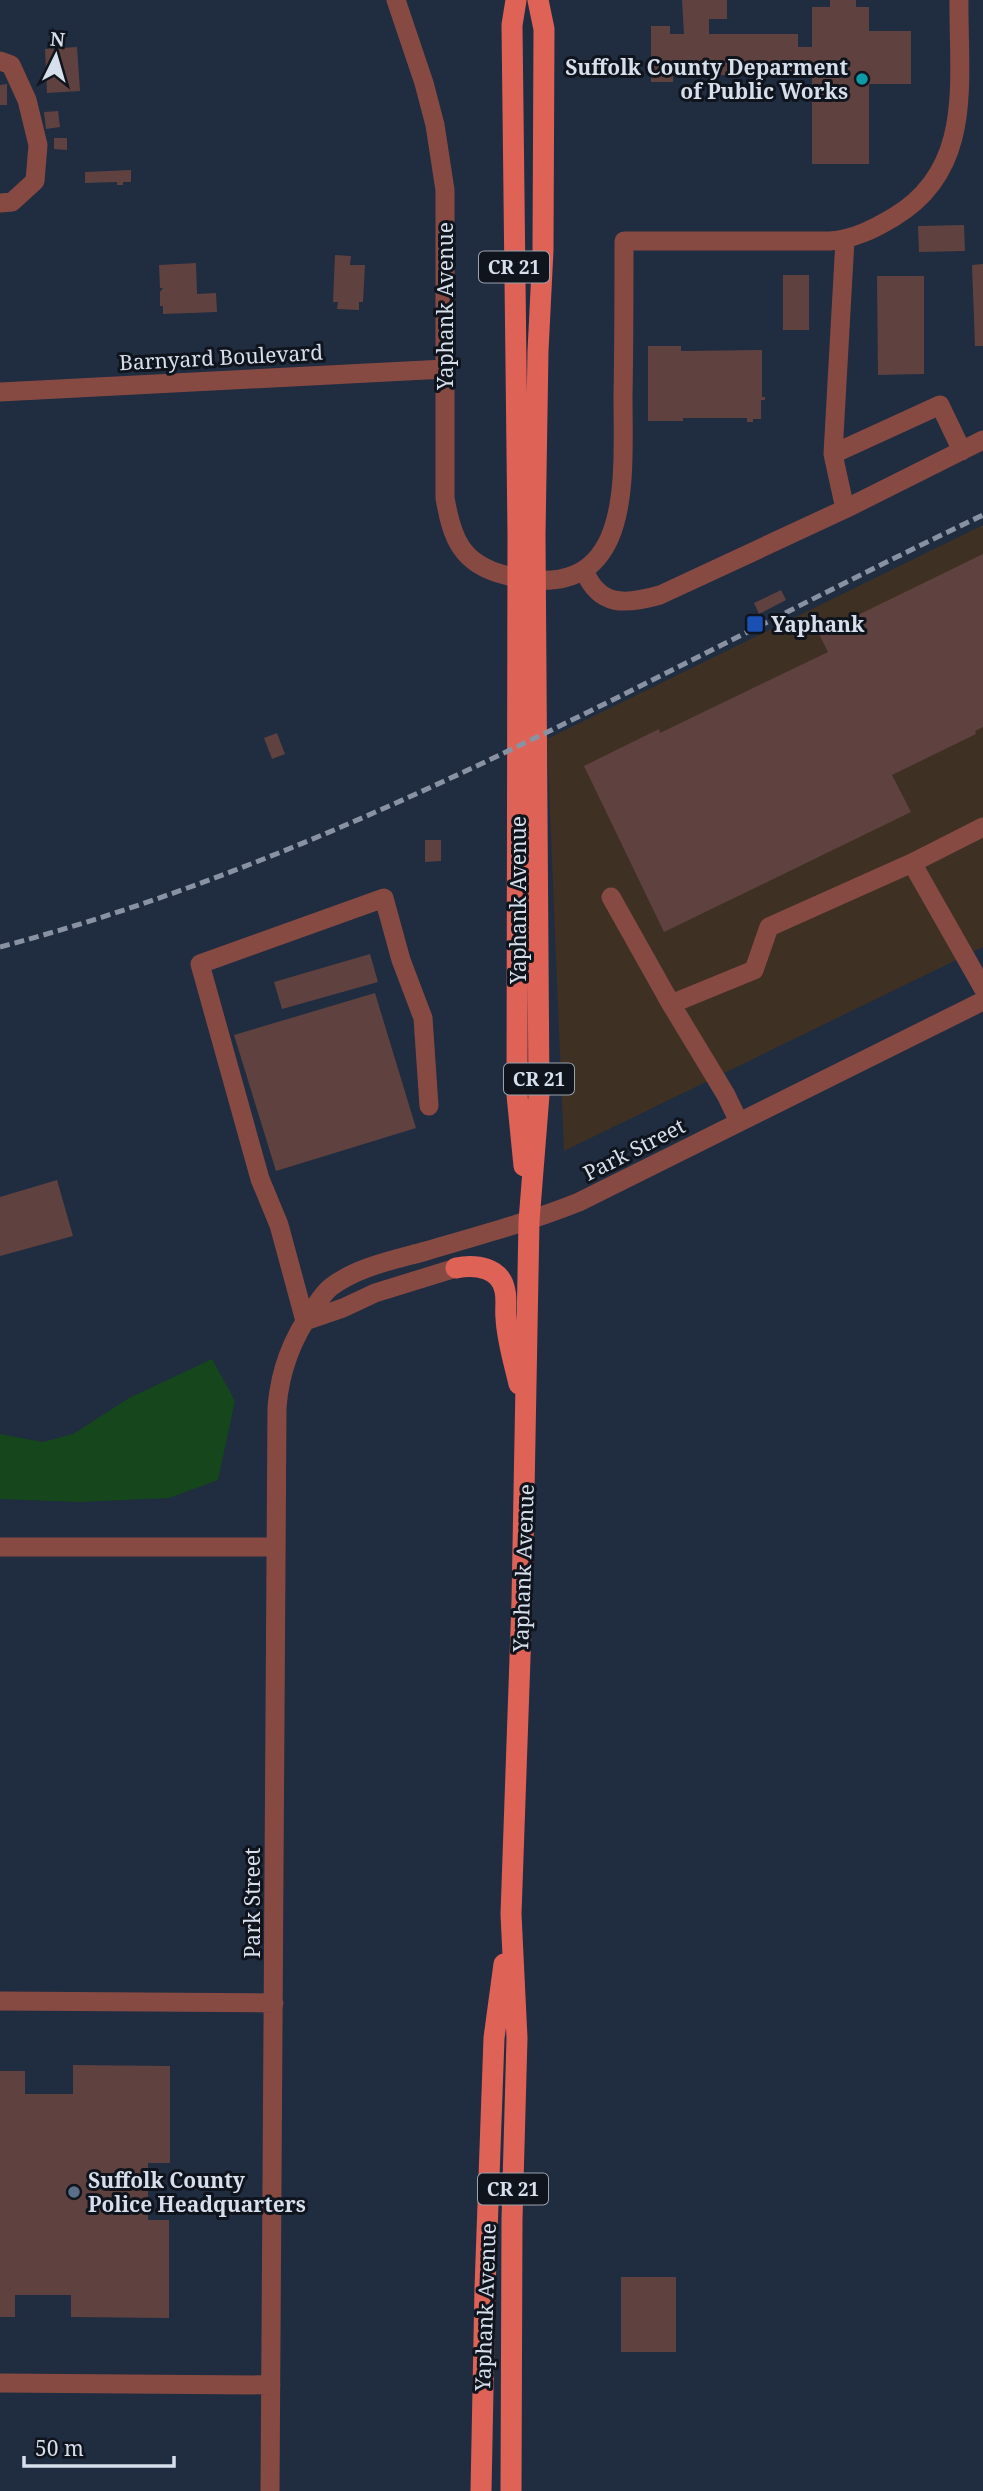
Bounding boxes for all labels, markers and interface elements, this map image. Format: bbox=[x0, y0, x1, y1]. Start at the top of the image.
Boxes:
north arrow bbox=[21, 21, 91, 91]
text: N bbox=[49, 25, 66, 53]
place label: Suffolk County Deparment of Public Works bbox=[565, 53, 848, 105]
marker: Suffolk County Deparment of Public Works bbox=[854, 71, 870, 87]
street label: Yaphank Avenue bbox=[431, 222, 459, 391]
road number: CR 21 bbox=[479, 252, 549, 282]
street label: Barnyard Boulevard bbox=[118, 338, 324, 376]
place label: Yaphank bbox=[771, 610, 865, 638]
marker: Yaphank bbox=[745, 614, 765, 634]
street label: Yaphank Avenue bbox=[504, 816, 532, 985]
road number: CR 21 bbox=[504, 1064, 574, 1094]
street label: Park Street bbox=[578, 1111, 690, 1187]
street label: Yaphank Avenue bbox=[506, 1484, 540, 1653]
street label: Park Street bbox=[238, 1848, 266, 1958]
place label: Suffolk County Police Headquarters bbox=[88, 2166, 306, 2218]
road number: CR 21 bbox=[478, 2174, 548, 2204]
marker: Suffolk County Police Headquarters bbox=[66, 2184, 82, 2200]
street label: Yaphank Avenue bbox=[468, 2223, 502, 2392]
scale bar bbox=[24, 2424, 175, 2468]
text: 50 m bbox=[35, 2434, 84, 2462]

